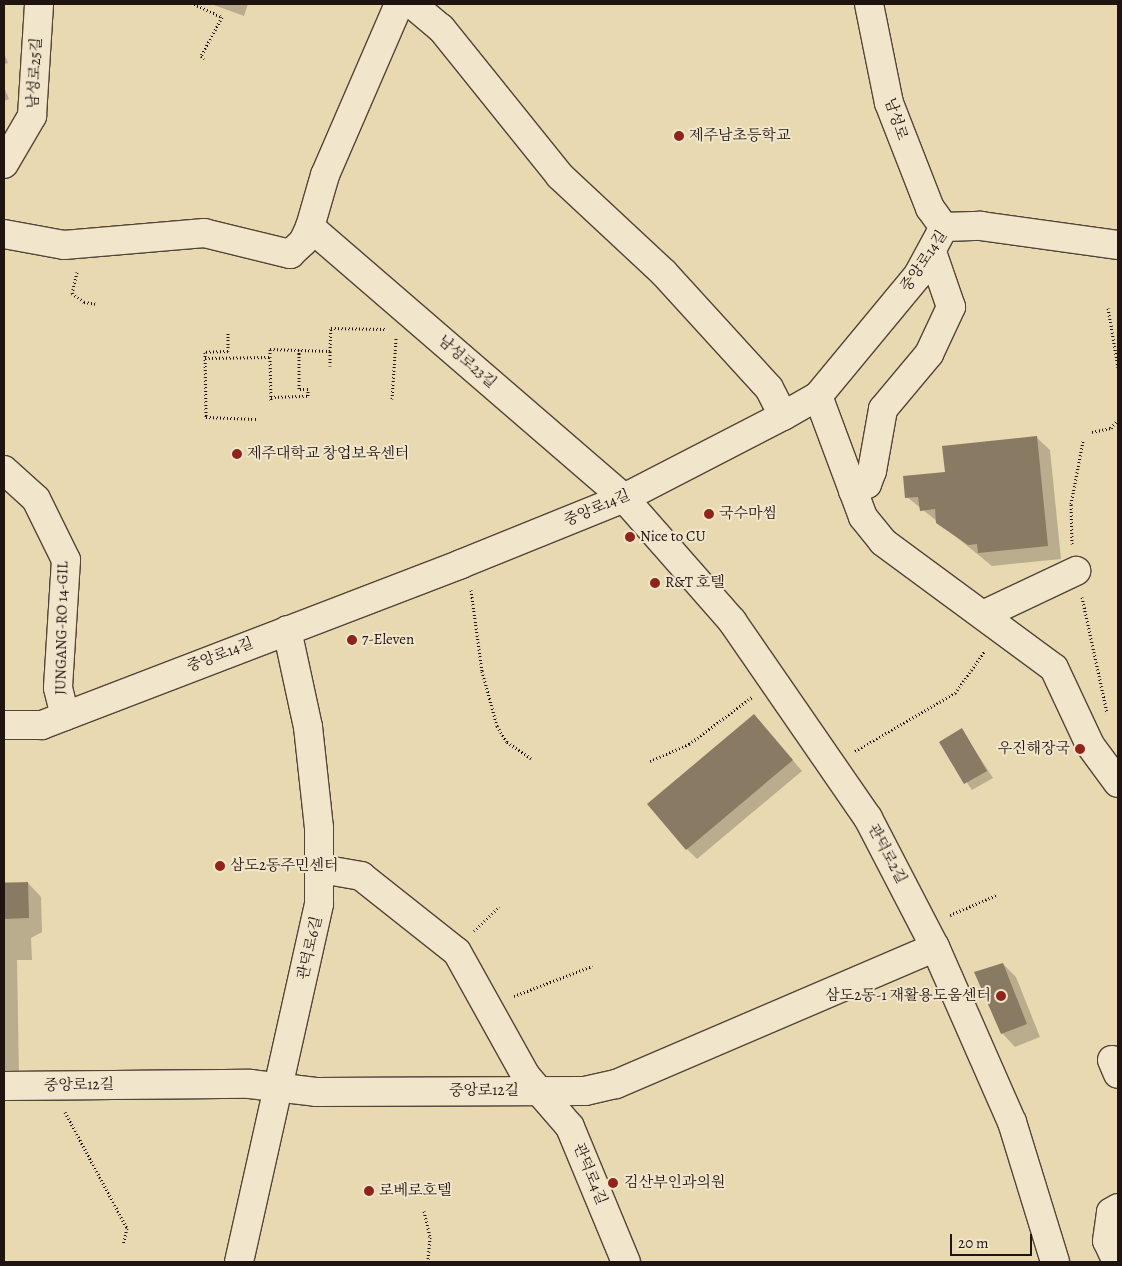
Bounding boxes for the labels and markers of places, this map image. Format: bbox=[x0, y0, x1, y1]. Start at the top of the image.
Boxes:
place label: 제주남초등학교 bbox=[689, 127, 790, 145]
marker: 제주남초등학교 bbox=[673, 130, 685, 142]
place label: 제주대학교 창업보육센터 bbox=[247, 445, 409, 463]
marker: 제주대학교 창업보육센터 bbox=[231, 448, 243, 460]
place label: 국수마씸 bbox=[719, 505, 777, 523]
marker: 국수마씸 bbox=[703, 508, 715, 520]
place label: Nice to CU bbox=[640, 528, 706, 546]
marker: Nice to CU bbox=[624, 531, 636, 543]
place label: R&T 호텔 bbox=[665, 574, 725, 592]
marker: R&T 호텔 bbox=[649, 577, 661, 589]
place label: 7-Eleven bbox=[362, 631, 414, 649]
marker: 7-Eleven bbox=[346, 634, 358, 646]
place label: 우진해장국 bbox=[998, 740, 1070, 758]
marker: 우진해장국 bbox=[1074, 743, 1086, 755]
place label: 삼도2동주민센터 bbox=[230, 857, 339, 875]
marker: 삼도2동주민센터 bbox=[214, 860, 226, 872]
place label: 삼도2동-1 재활용도움센터 bbox=[825, 987, 991, 1005]
marker: 삼도2동-1 재활용도움센터 bbox=[995, 990, 1007, 1002]
place label: 김산부인과의원 bbox=[624, 1174, 725, 1192]
marker: 김산부인과의원 bbox=[606, 1176, 620, 1190]
place label: 로베로호텔 bbox=[379, 1182, 451, 1200]
marker: 로베로호텔 bbox=[363, 1185, 375, 1197]

